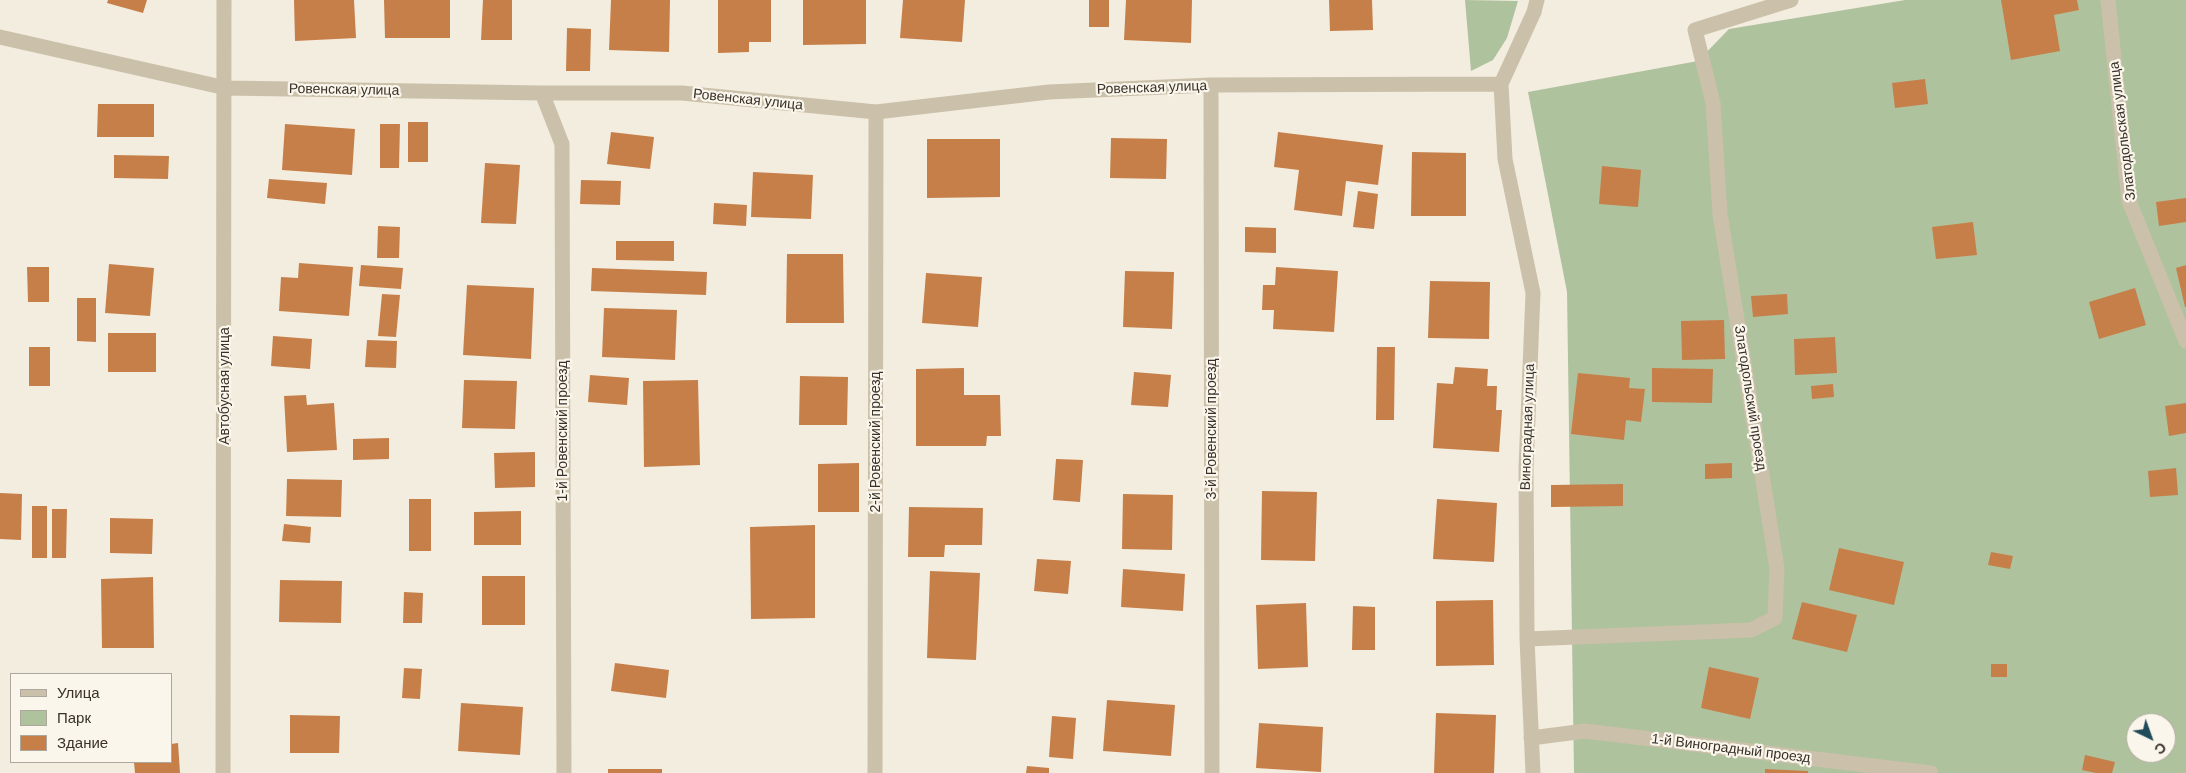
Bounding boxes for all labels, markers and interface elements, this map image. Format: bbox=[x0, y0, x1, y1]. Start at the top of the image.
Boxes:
street label: Златодольская улица bbox=[2106, 60, 2140, 202]
street label: Ровенская улица bbox=[1096, 78, 1208, 98]
street label: Ровенская улица bbox=[289, 81, 399, 99]
street label: Ровенская улица bbox=[692, 86, 804, 114]
street label: Златодольский проезд bbox=[1730, 324, 1770, 472]
street label: Автобусная улица bbox=[217, 327, 233, 445]
street label: 3-й Ровенский проезд bbox=[1204, 358, 1220, 500]
street label: 1-й Ровенский проезд bbox=[555, 360, 571, 502]
street label: Виноградная улица bbox=[1517, 363, 1539, 491]
street label: 2-й Ровенский проезд bbox=[868, 371, 884, 513]
legend bbox=[10, 673, 172, 763]
text: Улица bbox=[57, 684, 100, 701]
text: Парк bbox=[57, 709, 91, 726]
north arrow bbox=[2126, 713, 2176, 763]
street label: 1-й Виноградный проезд bbox=[1651, 731, 1811, 767]
text: Здание bbox=[57, 734, 108, 751]
text: С bbox=[2151, 739, 2169, 758]

